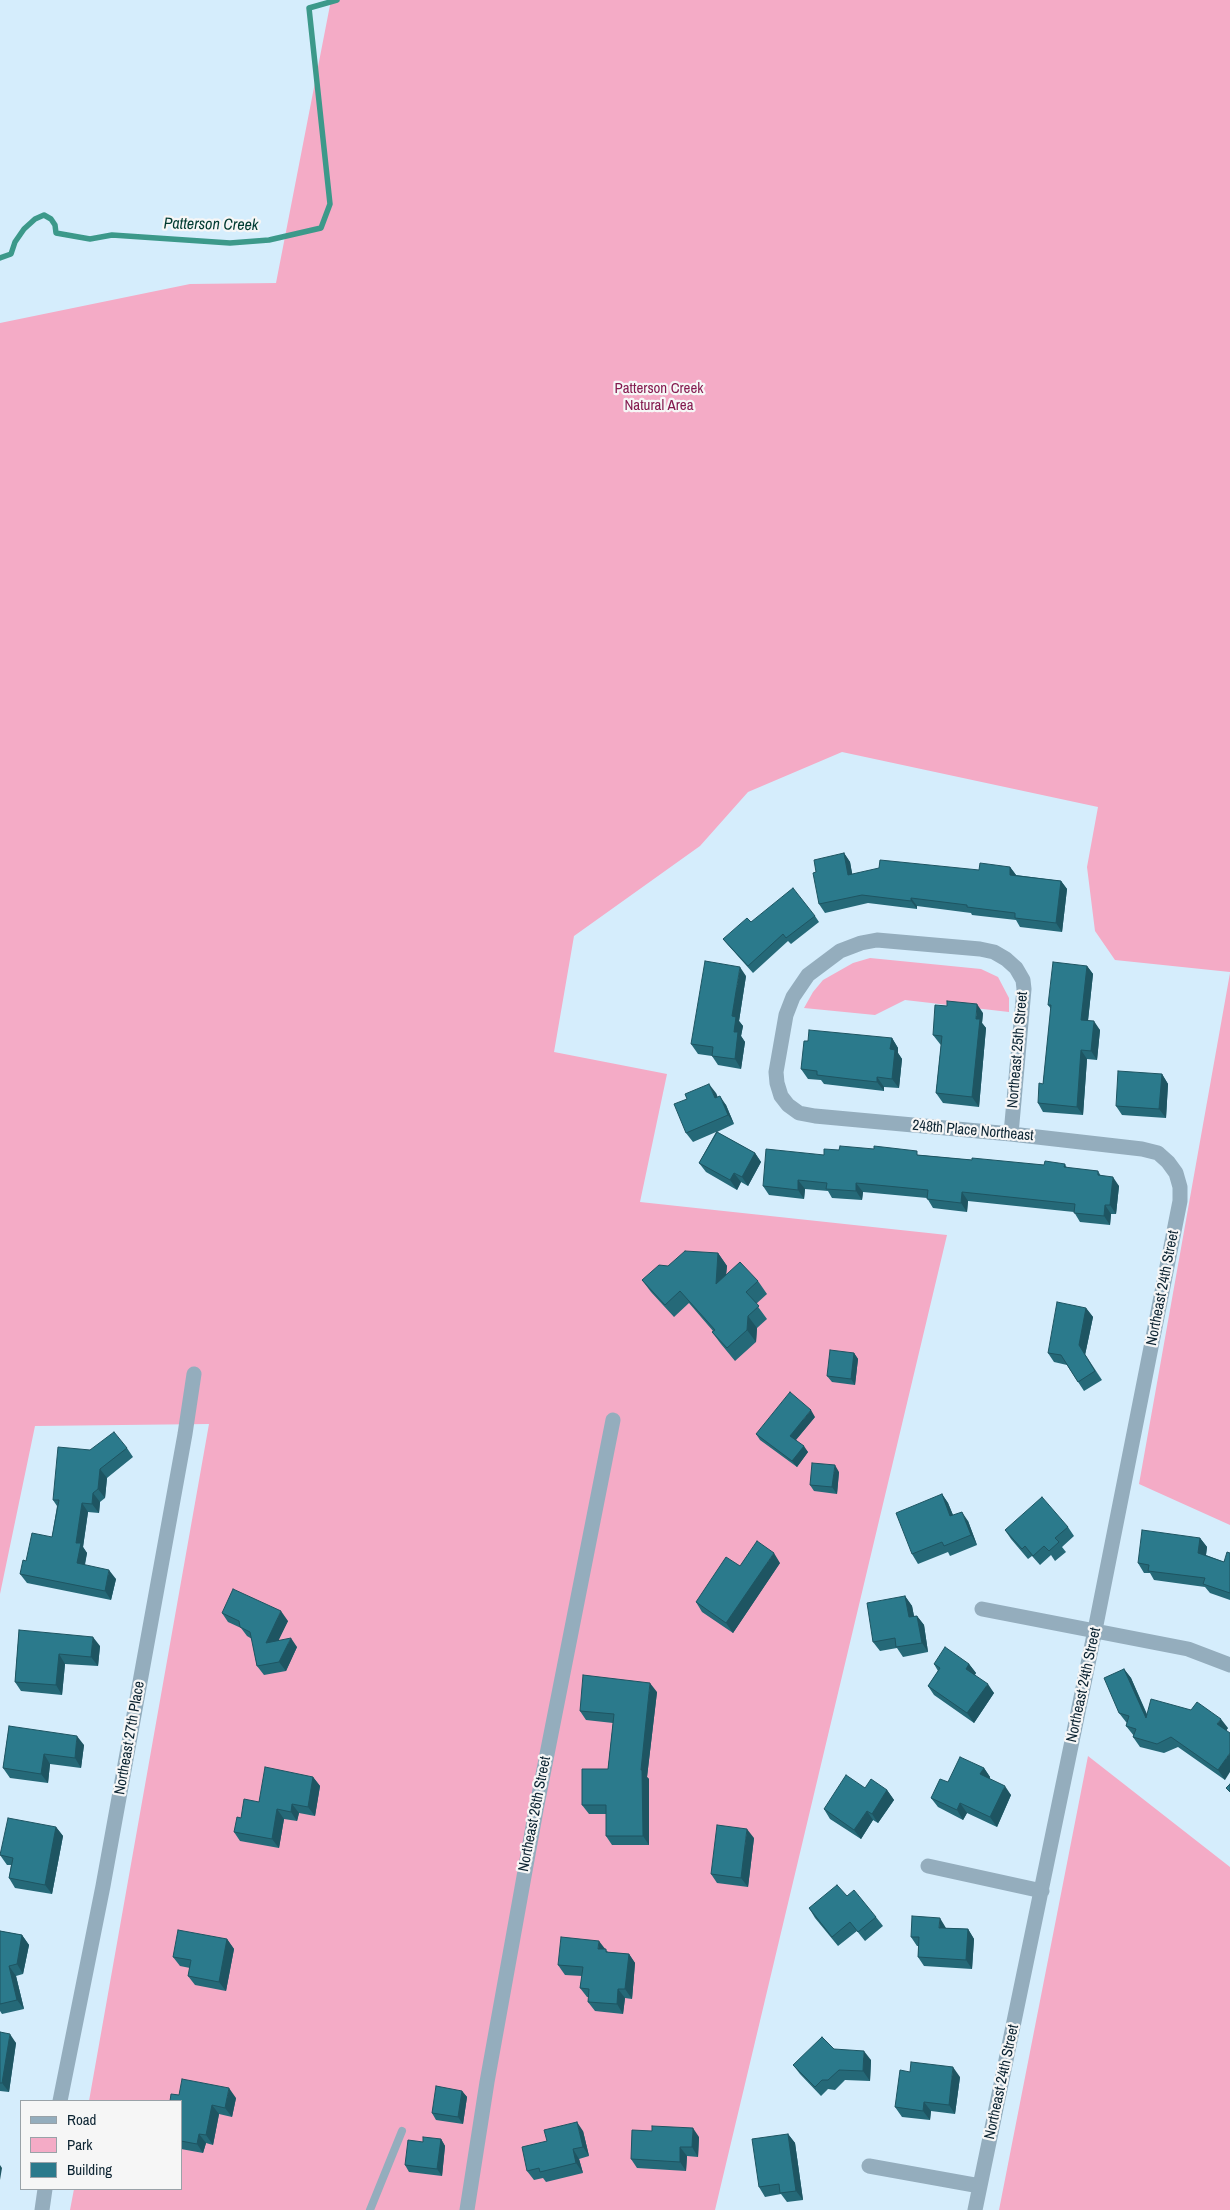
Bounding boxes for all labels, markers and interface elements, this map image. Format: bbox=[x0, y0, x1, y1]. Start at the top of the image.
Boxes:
water label: Patterson Creek bbox=[163, 215, 259, 235]
park label: Patterson Creek Natural Area bbox=[615, 380, 703, 415]
street label: Northeast 25th Street bbox=[1004, 991, 1032, 1109]
street label: 248th Place Northeast bbox=[912, 1117, 1034, 1145]
street label: Northeast 24th Street bbox=[1143, 1229, 1183, 1347]
street label: Northeast 24th Street bbox=[1063, 1626, 1105, 1744]
street label: Northeast 27th Place bbox=[111, 1680, 149, 1796]
street label: Northeast 26th Street bbox=[515, 1755, 555, 1873]
street label: Northeast 24th Street bbox=[981, 2023, 1023, 2141]
legend bbox=[20, 2100, 182, 2190]
text: Road bbox=[67, 2109, 96, 2130]
text: Park bbox=[67, 2134, 92, 2155]
text: Building bbox=[67, 2159, 112, 2180]

